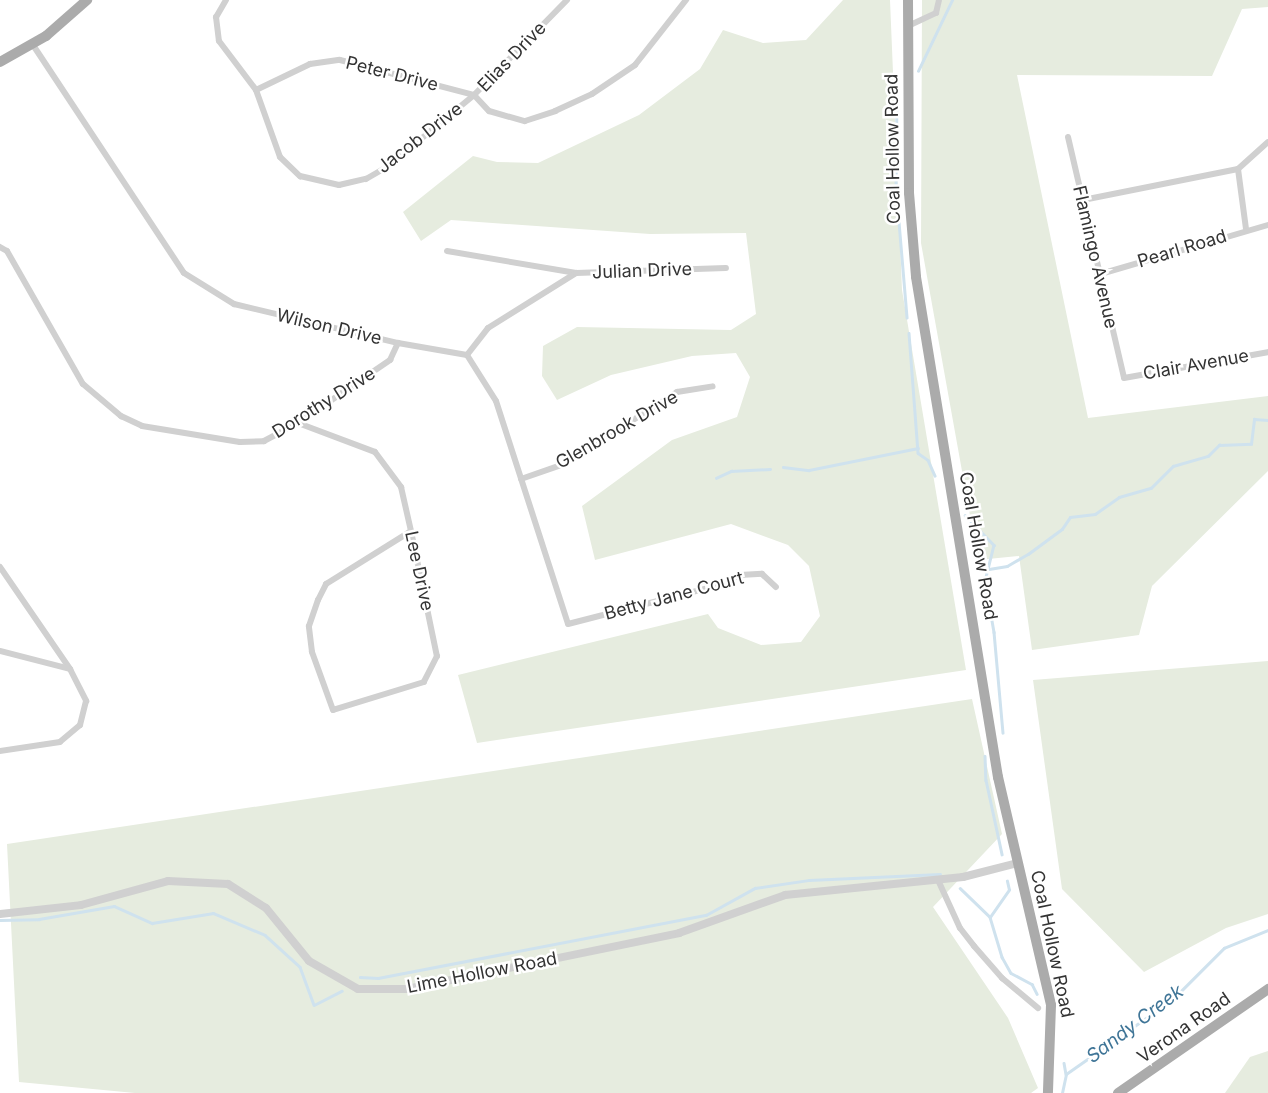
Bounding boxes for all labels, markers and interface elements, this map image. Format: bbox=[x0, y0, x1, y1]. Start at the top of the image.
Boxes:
street label: Elias Drive bbox=[473, 18, 551, 96]
street label: Peter Drive bbox=[343, 52, 441, 96]
street label: Coal Hollow Road bbox=[881, 74, 905, 224]
street label: Jacob Drive bbox=[373, 98, 467, 178]
street label: Flamingo Avenue bbox=[1068, 183, 1122, 331]
street label: Pearl Road bbox=[1135, 225, 1229, 273]
street label: Julian Drive bbox=[592, 258, 692, 284]
street label: Wilson Drive bbox=[274, 304, 384, 350]
street label: Clair Avenue bbox=[1141, 345, 1251, 385]
street label: Dorothy Drive bbox=[269, 363, 379, 443]
street label: Glenbrook Drive bbox=[552, 386, 682, 474]
street label: Coal Hollow Road bbox=[954, 470, 1002, 622]
street label: Lee Drive bbox=[400, 529, 438, 613]
street label: Betty Jane Court bbox=[602, 567, 746, 625]
street label: Coal Hollow Road bbox=[1026, 868, 1078, 1020]
street label: Lime Hollow Road bbox=[405, 948, 559, 998]
water label: Sandy Creek bbox=[1082, 980, 1188, 1068]
street label: Verona Road bbox=[1133, 988, 1235, 1068]

